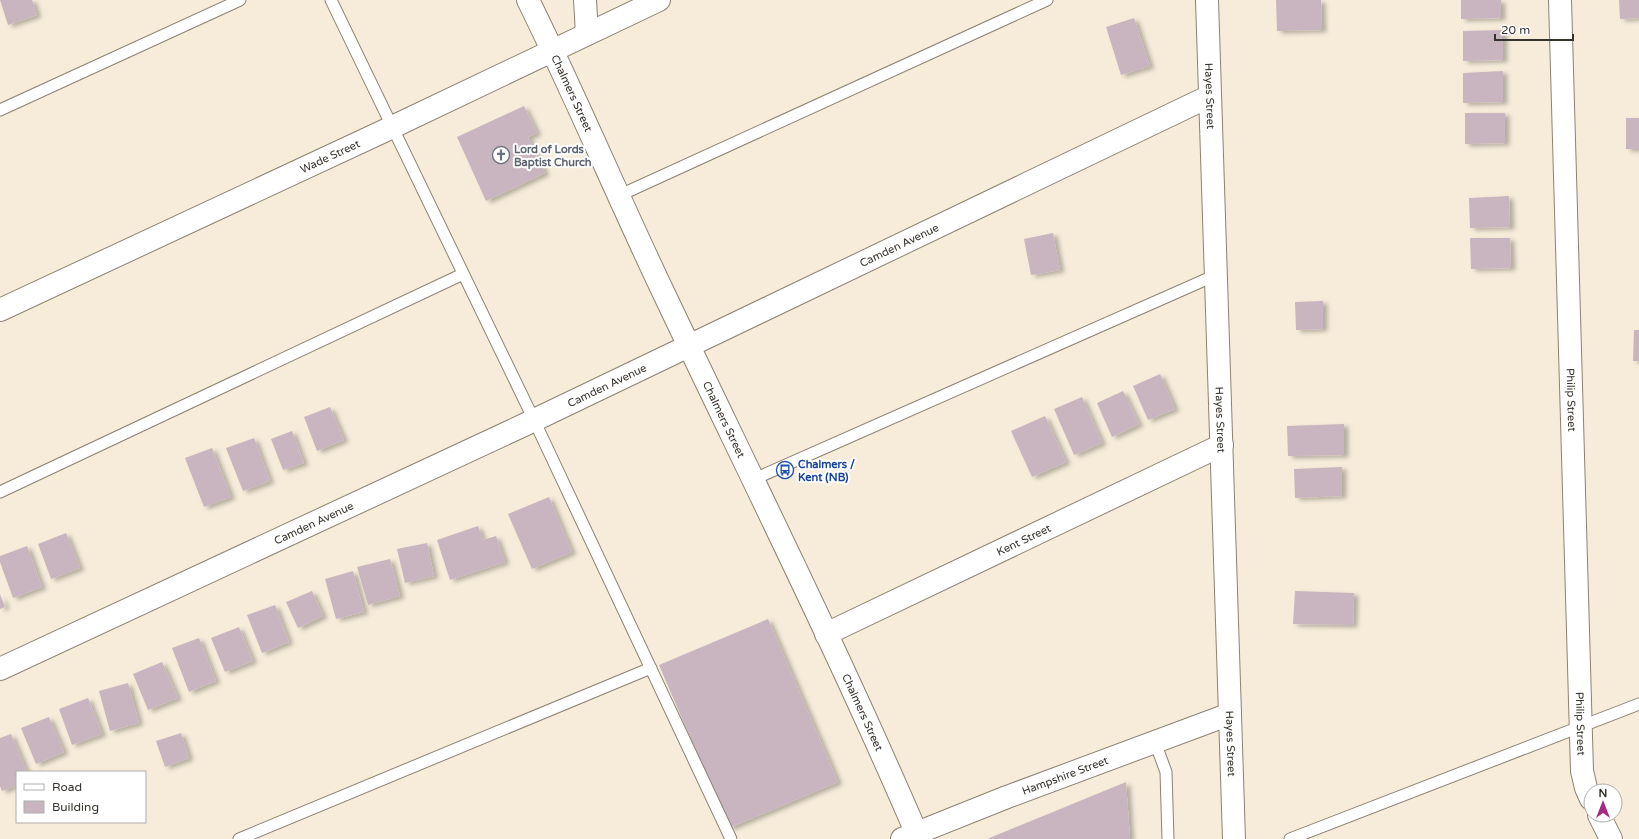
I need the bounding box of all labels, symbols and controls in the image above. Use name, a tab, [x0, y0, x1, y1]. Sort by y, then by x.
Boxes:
scale bar	[1495, 16, 1573, 42]
text: 20 m	[1501, 23, 1530, 37]
street label: Chalmers Street	[548, 53, 595, 134]
street label: Hayes Street	[1202, 63, 1217, 129]
street label: Wade Street	[298, 137, 362, 176]
place label: Lord of Lords Baptist Church	[514, 143, 592, 170]
church icon: Lord of Lords Baptist Church	[491, 145, 511, 165]
street label: Camden Avenue	[858, 221, 941, 270]
street label: Camden Avenue	[566, 361, 649, 410]
street label: Philip Street	[1564, 368, 1578, 432]
street label: Chalmers Street	[700, 379, 748, 460]
street label: Hayes Street	[1212, 387, 1228, 453]
place label: Chalmers / Kent (NB)	[798, 458, 855, 484]
bus stop icon: Chalmers / Kent (NB)	[775, 460, 795, 480]
street label: Camden Avenue	[272, 499, 356, 547]
street label: Kent Street	[995, 522, 1053, 559]
street label: Chalmers Street	[839, 672, 885, 753]
street label: Philip Street	[1573, 692, 1588, 756]
street label: Hayes Street	[1223, 710, 1238, 777]
street label: Hampshire Street	[1020, 754, 1110, 798]
legend	[16, 771, 146, 823]
text: Road	[52, 780, 82, 794]
north arrow	[1583, 783, 1623, 823]
text: N	[1599, 787, 1607, 800]
text: Building	[52, 800, 99, 814]

